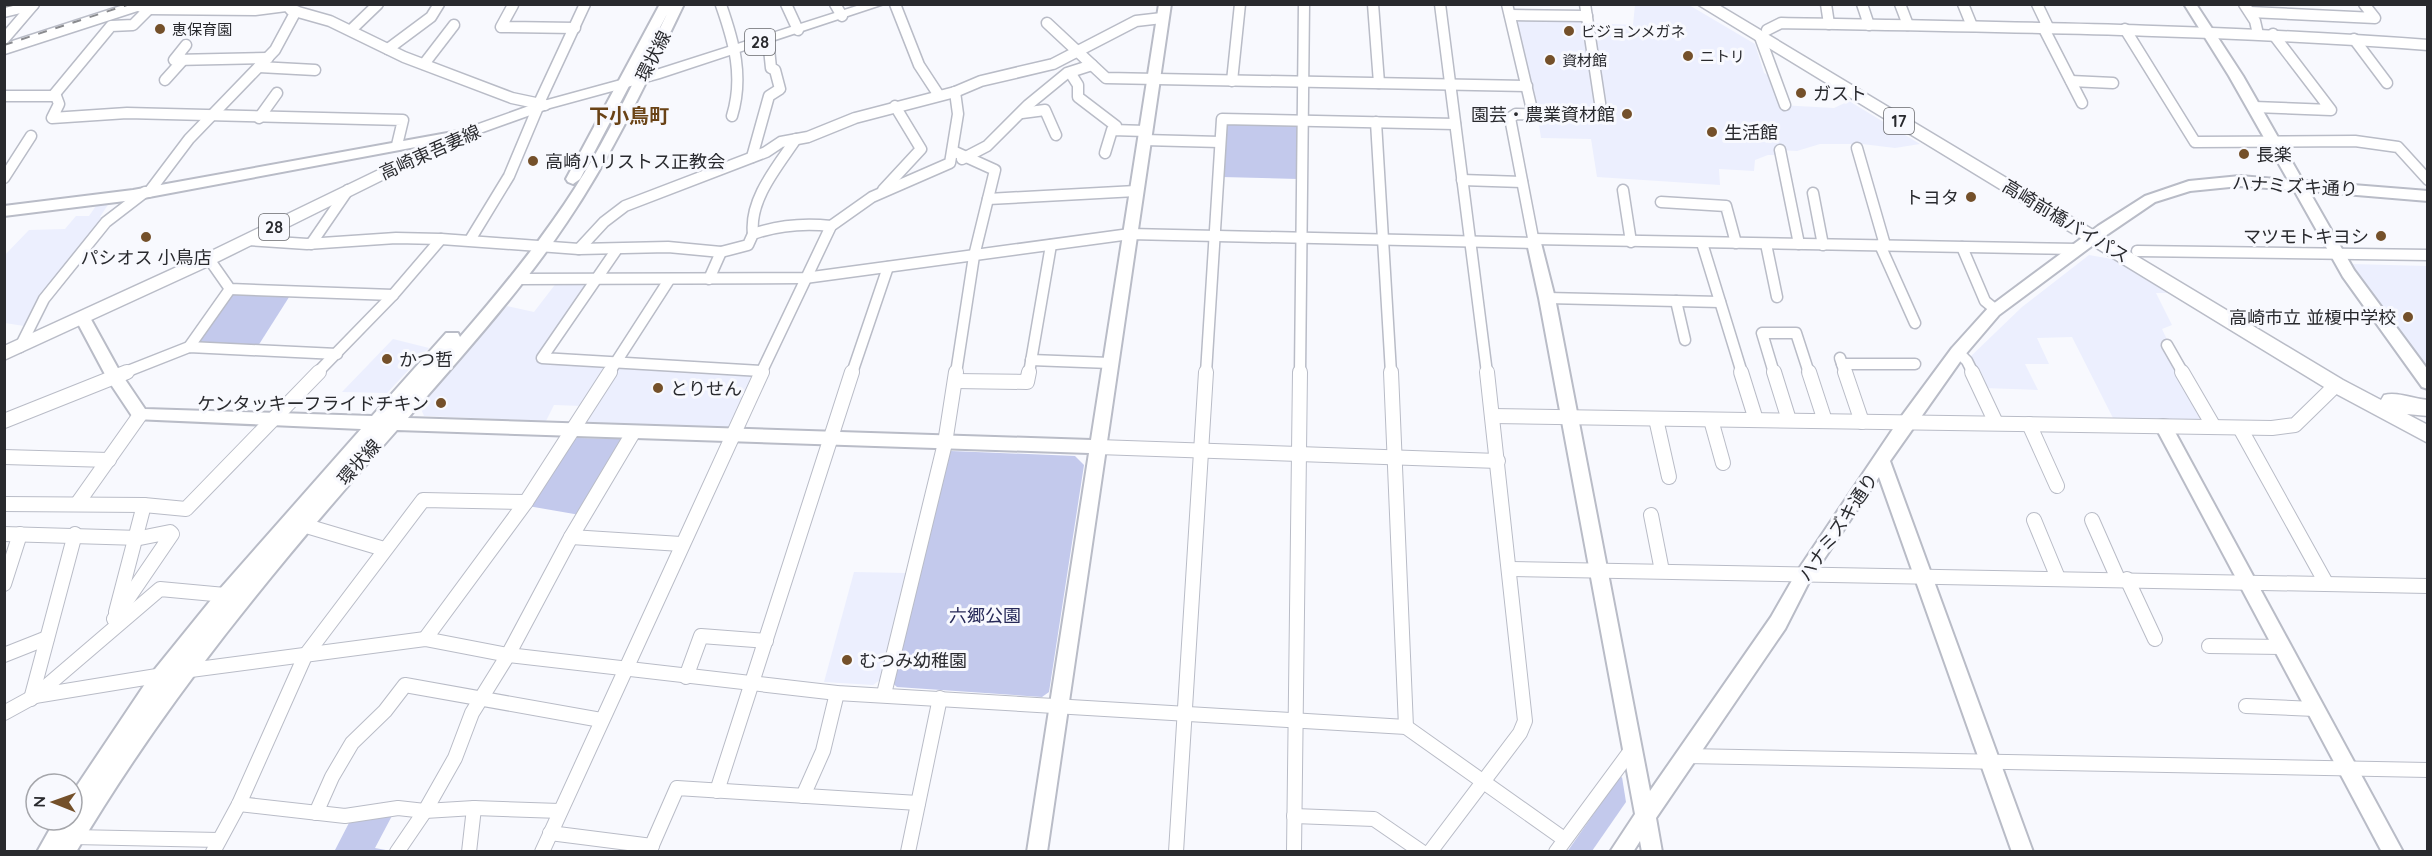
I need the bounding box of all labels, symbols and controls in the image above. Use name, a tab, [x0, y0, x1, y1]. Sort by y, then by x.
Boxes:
place label: 恵保育園	[172, 20, 232, 39]
marker: 恵保育園	[153, 22, 167, 36]
place label: ビジョンメガネ	[1581, 22, 1686, 41]
marker: ビジョンメガネ	[1562, 24, 1576, 38]
street label: 環状線	[630, 27, 676, 85]
road number: 28	[745, 29, 775, 55]
place label: ニトリ	[1700, 47, 1745, 66]
marker: ニトリ	[1681, 49, 1695, 63]
place label: 資材館	[1562, 51, 1607, 70]
marker: 資材館	[1543, 53, 1557, 67]
place label: ガスト	[1813, 82, 1867, 105]
marker: ガスト	[1794, 86, 1808, 100]
district label: 下小鳥町	[589, 103, 669, 128]
place label: 園芸・農業資材館	[1471, 103, 1615, 126]
marker: 園芸・農業資材館	[1620, 107, 1634, 121]
road number: 17	[1884, 108, 1914, 134]
street label: 高崎東吾妻線	[376, 120, 484, 184]
place label: 生活館	[1724, 121, 1778, 144]
marker: 生活館	[1705, 125, 1719, 139]
place label: 長楽	[2256, 143, 2292, 166]
marker: 長楽	[2237, 147, 2251, 161]
place label: 高崎ハリストス正教会	[545, 150, 725, 173]
marker: 高崎ハリストス正教会	[526, 154, 540, 168]
street label: ハナミズキ通り	[2231, 171, 2359, 201]
street label: 高崎前橋バイパス	[1999, 174, 2133, 268]
place label: トヨタ	[1905, 186, 1959, 209]
marker: トヨタ	[1964, 190, 1978, 204]
road number: 28	[259, 214, 289, 240]
place label: マツモトキヨシ	[2243, 225, 2369, 248]
marker: マツモトキヨシ	[2374, 229, 2388, 243]
marker: パシオス 小鳥店	[139, 230, 153, 244]
place label: パシオス 小鳥店	[81, 246, 211, 269]
place label: 高崎市立 並榎中学校	[2229, 306, 2396, 329]
marker: 高崎市立 並榎中学校	[2401, 310, 2415, 324]
place label: かつ哲	[399, 348, 453, 371]
marker: かつ哲	[380, 352, 394, 366]
place label: とりせん	[670, 377, 742, 400]
marker: とりせん	[651, 381, 665, 395]
place label: ケンタッキーフライドチキン	[197, 392, 429, 415]
marker: ケンタッキーフライドチキン	[434, 396, 448, 410]
street label: 環状線	[332, 434, 386, 490]
street label: ハナミズキ通り	[1793, 468, 1883, 586]
park label: 六郷公園	[949, 604, 1021, 627]
place label: むつみ幼稚園	[859, 649, 967, 672]
marker: むつみ幼稚園	[840, 653, 854, 667]
north arrow	[24, 772, 84, 832]
text: N	[29, 796, 49, 808]

